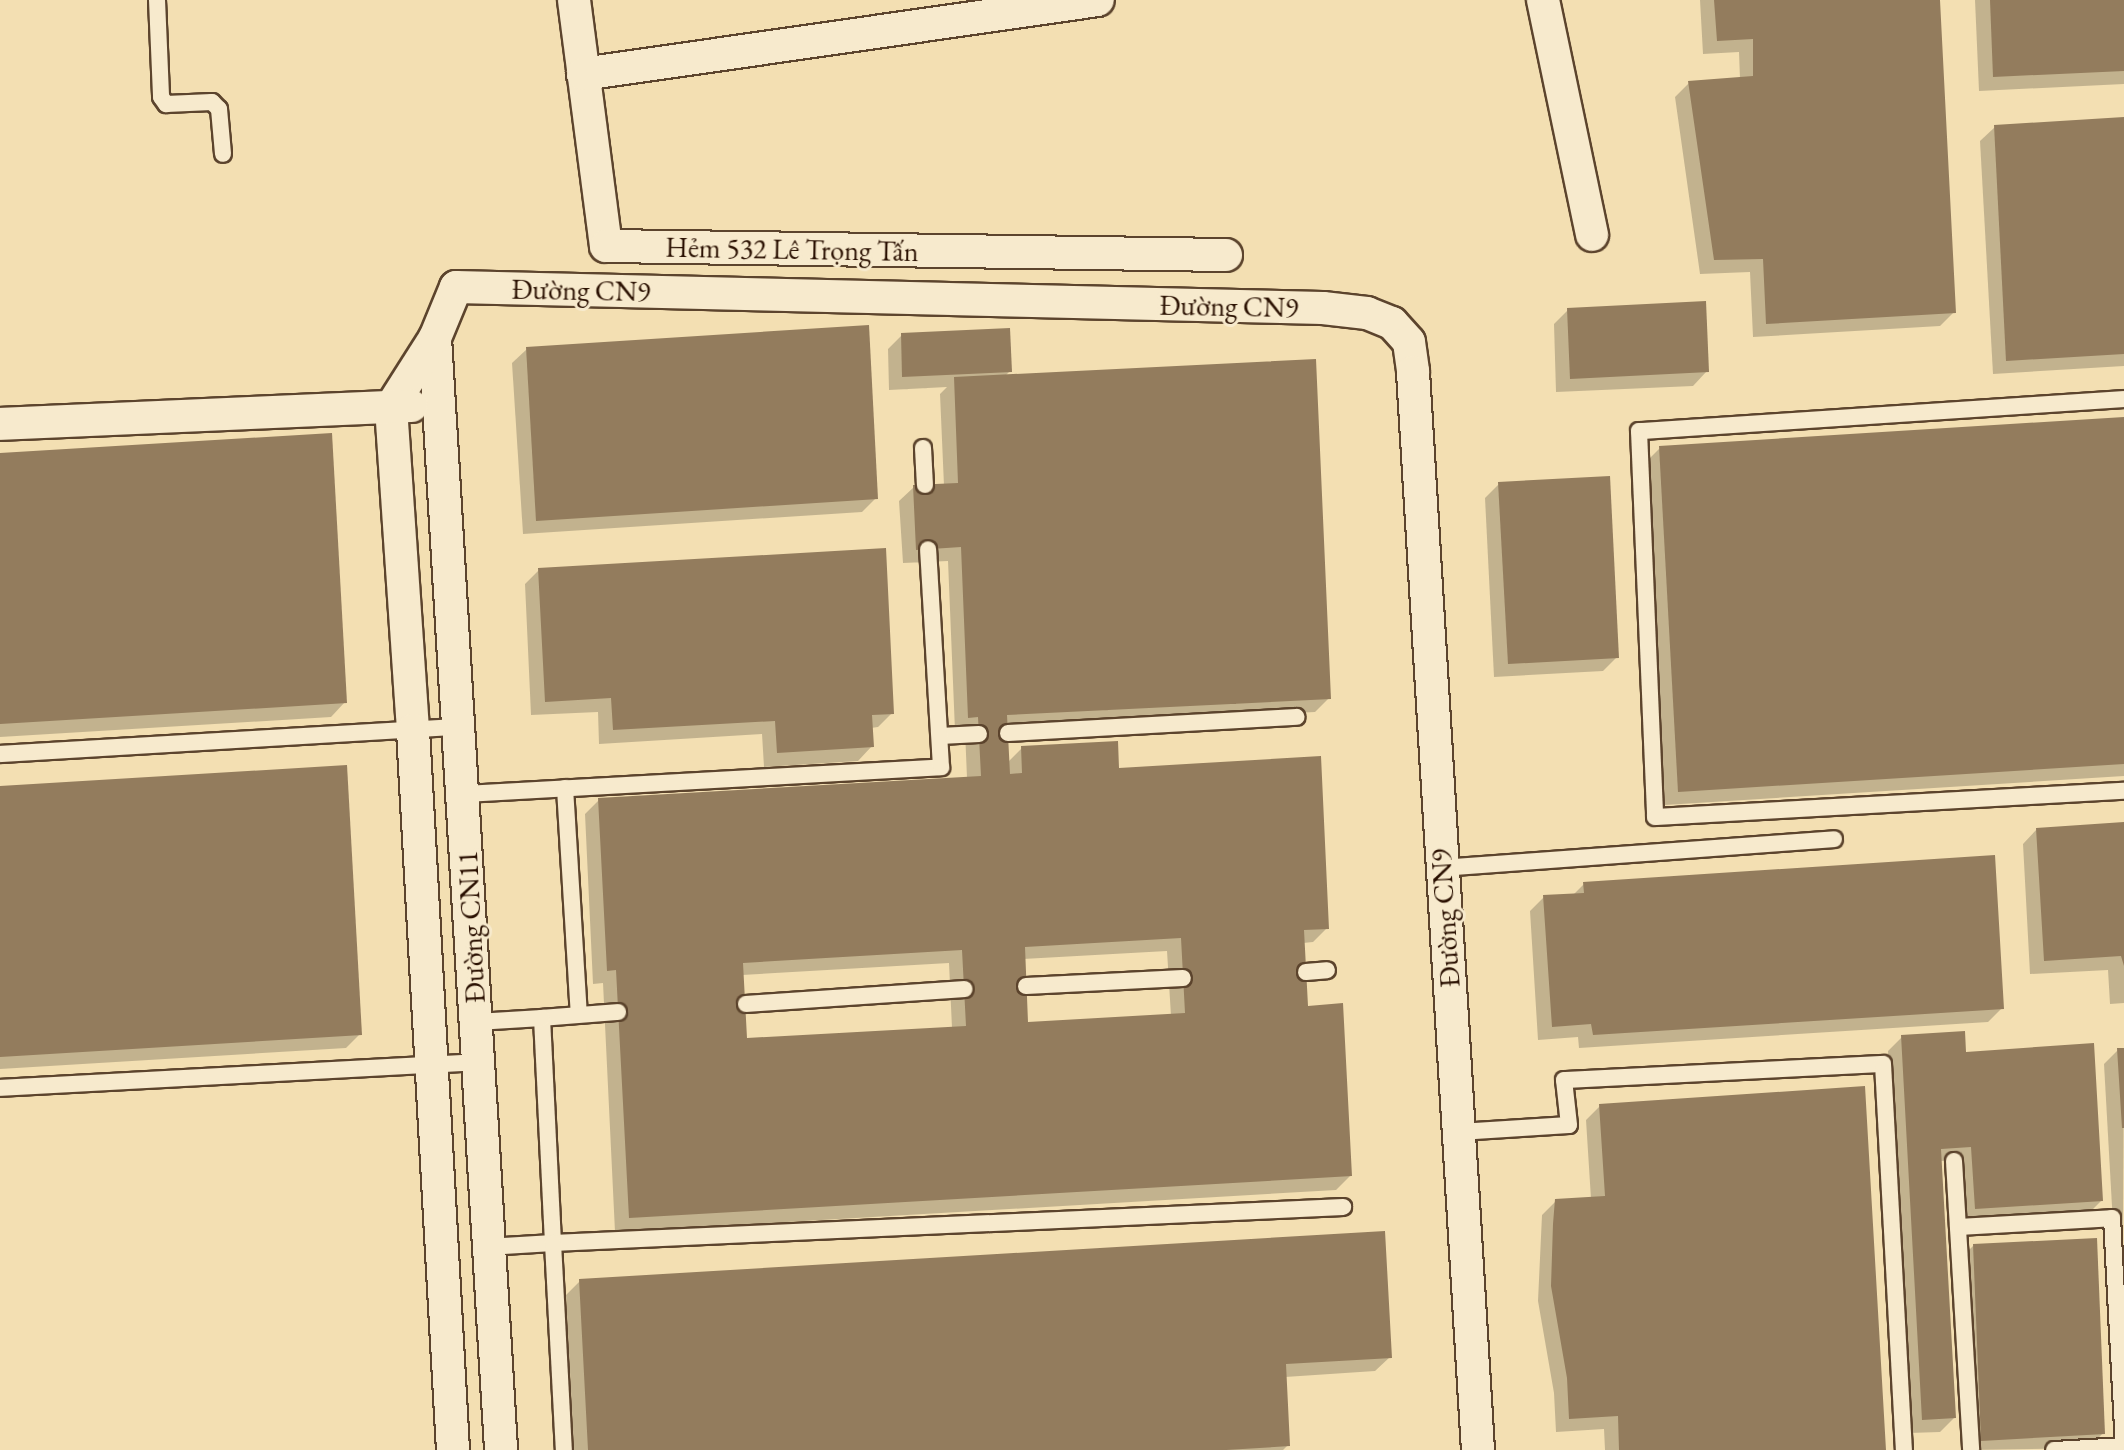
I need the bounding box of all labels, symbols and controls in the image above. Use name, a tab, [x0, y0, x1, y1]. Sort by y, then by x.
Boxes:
street label: Hẻm 532 Lê Trọng Tấn	[665, 230, 919, 268]
street label: Đường CN9	[511, 272, 651, 308]
street label: Đường CN9	[1159, 288, 1299, 324]
street label: Đường CN9	[1423, 847, 1467, 989]
street label: Đường CN11	[450, 850, 492, 1004]

